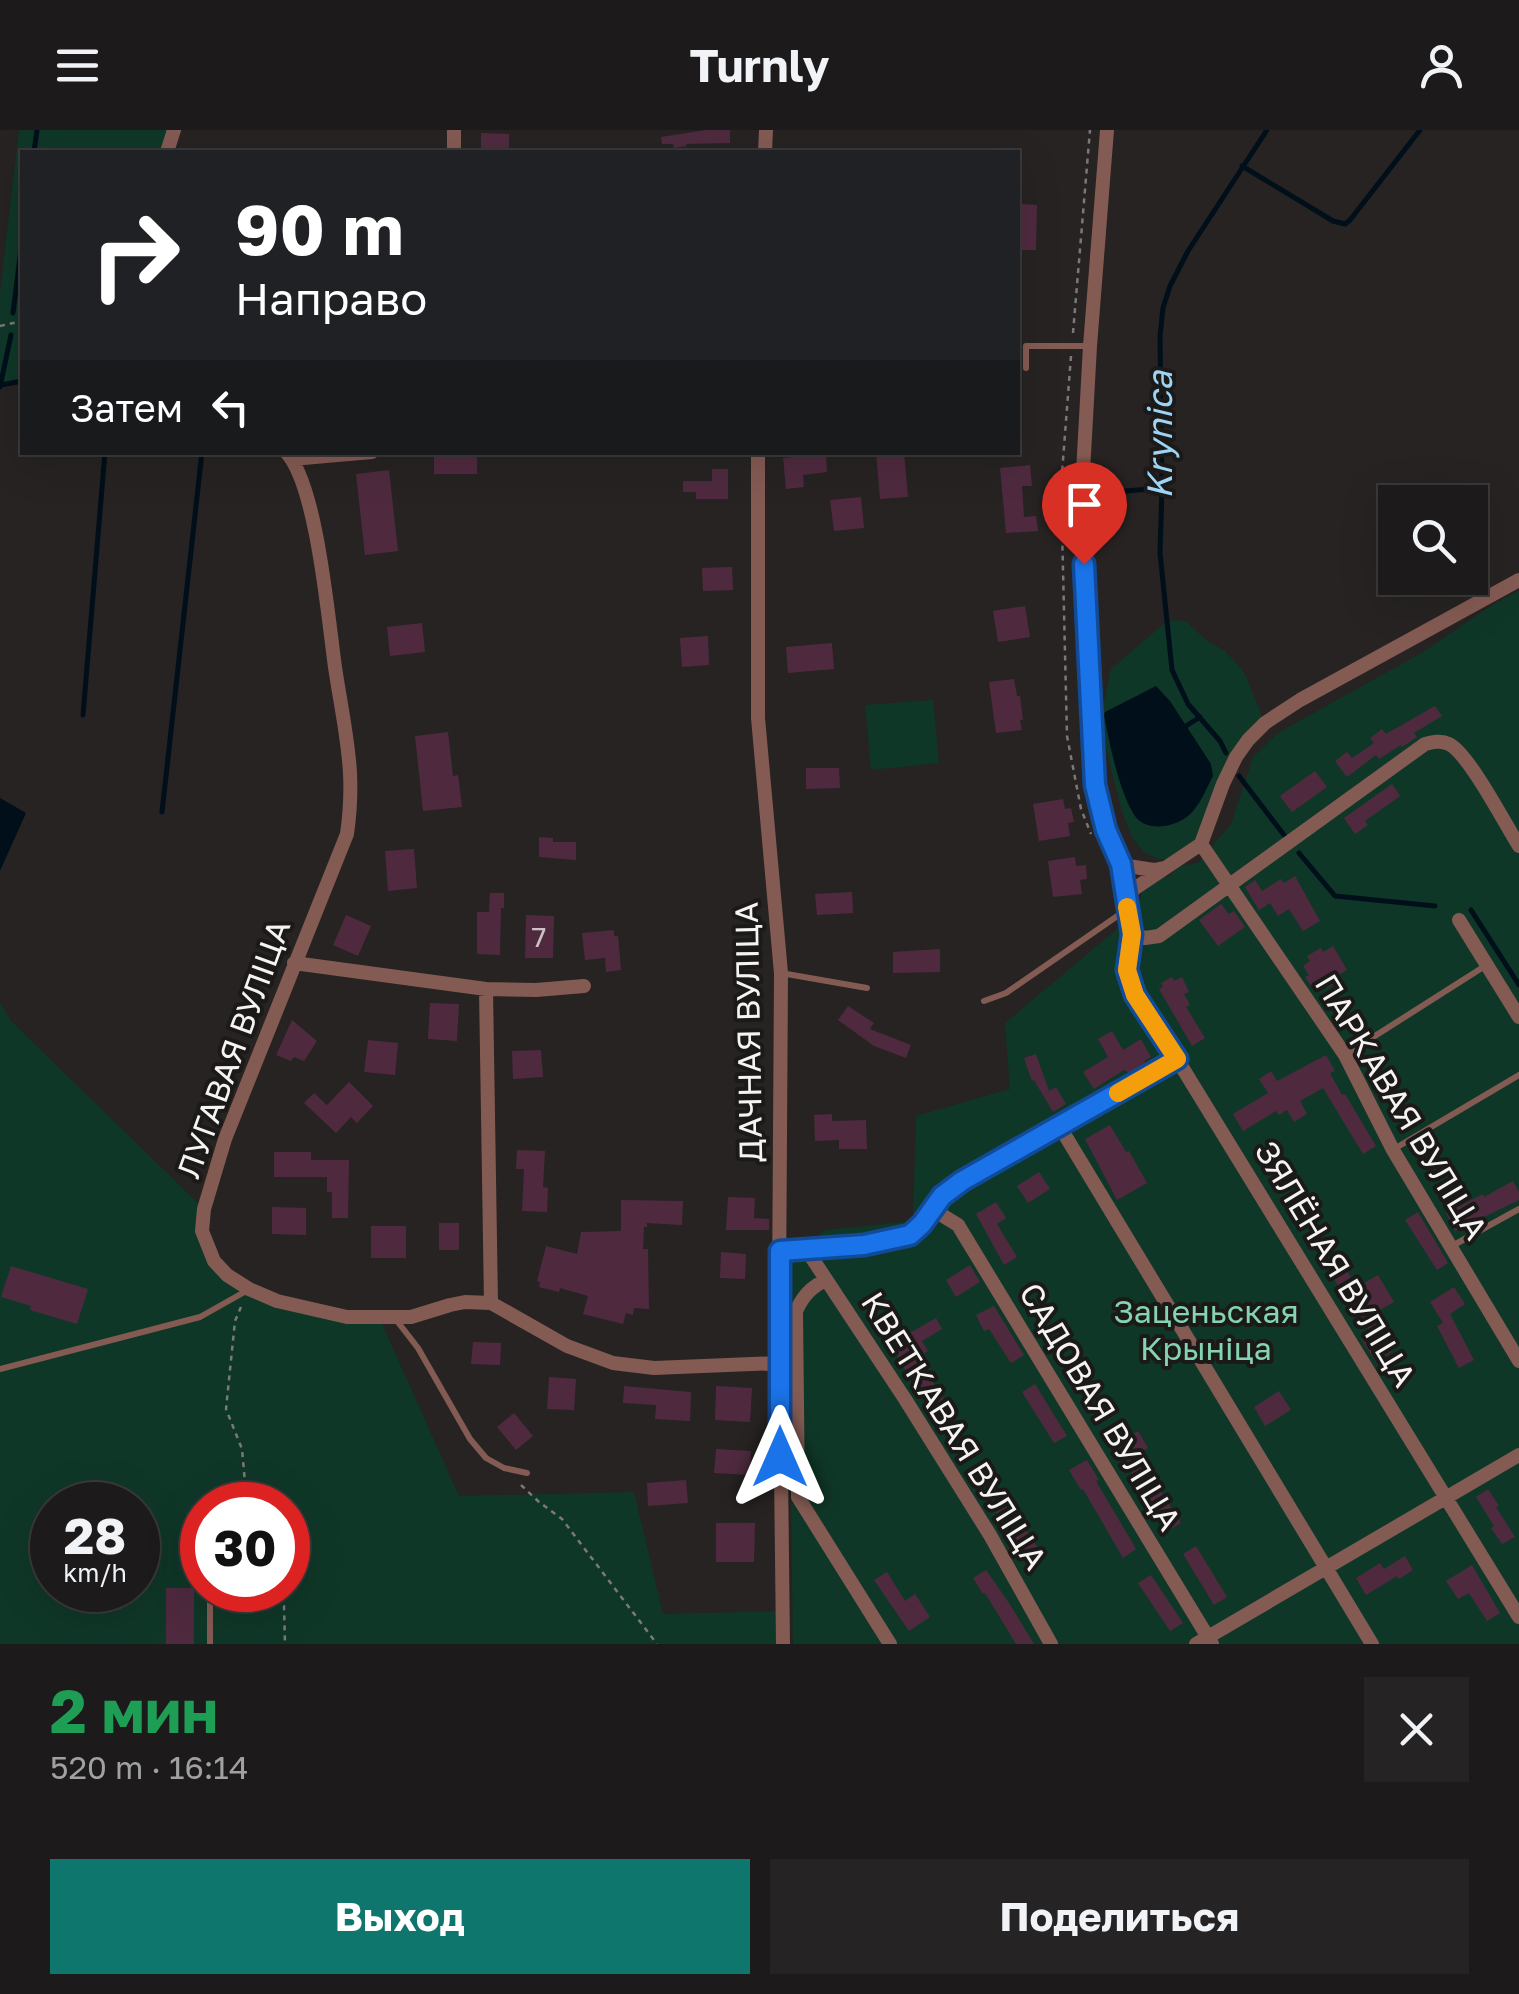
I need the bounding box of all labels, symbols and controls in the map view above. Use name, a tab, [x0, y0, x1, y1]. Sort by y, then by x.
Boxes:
icon: menu	[50, 38, 105, 93]
text: Turnly	[689, 38, 830, 92]
icon: person	[1414, 38, 1469, 93]
text: 90 m	[235, 186, 404, 270]
icon: right	[70, 190, 200, 320]
text: Направо	[235, 271, 427, 325]
water label: Krynica	[1138, 370, 1180, 499]
icon: left	[203, 380, 258, 435]
text: Затем	[70, 385, 183, 430]
pin	[1042, 462, 1127, 565]
icon: arrive	[1057, 477, 1112, 532]
map controls	[1378, 485, 1488, 595]
button: search	[1378, 485, 1488, 595]
street label: ДАЧНАЯ ВУЛІЦА	[727, 901, 769, 1163]
street label: ЛУГАВАЯ ВУЛІЦА	[169, 914, 297, 1183]
house number: 7	[532, 920, 546, 953]
street label: ПАРКАВАЯ ВУЛІЦА	[1308, 967, 1496, 1246]
street label: ЗЯЛЁНАЯ ВУЛІЦА	[1247, 1134, 1424, 1393]
street label: САДОВАЯ ВУЛІЦА	[1012, 1276, 1190, 1537]
street label: КВЕТКАВАЯ ВУЛІЦА	[854, 1285, 1056, 1576]
park label: Заценьская Крыніца	[1113, 1292, 1299, 1367]
position arrow	[728, 1405, 832, 1509]
speed limit sign: 30	[180, 1482, 310, 1612]
text: 28	[64, 1505, 126, 1565]
text: km/h	[63, 1557, 127, 1588]
text: 2 мин	[50, 1674, 218, 1746]
button: close	[1364, 1677, 1469, 1782]
text: 520 m · 16:14	[50, 1748, 248, 1786]
button: Выход	[50, 1859, 750, 1974]
button: Поделиться	[770, 1859, 1469, 1974]

